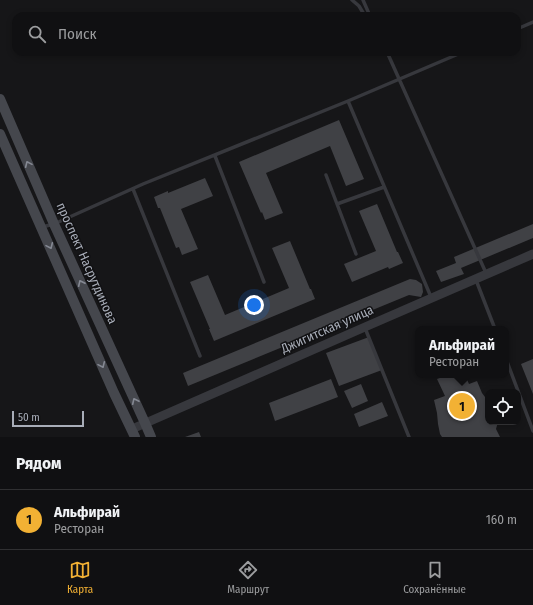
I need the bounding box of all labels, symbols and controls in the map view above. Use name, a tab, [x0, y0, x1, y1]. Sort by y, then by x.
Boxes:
search box	[12, 12, 521, 56]
icon: search	[26, 23, 48, 45]
text: Поиск	[58, 25, 96, 43]
one-way arrow	[25, 161, 33, 169]
street label: проспект Насрутдинова	[53, 200, 121, 326]
one-way arrow	[45, 243, 53, 250]
one-way arrow	[78, 280, 86, 287]
your location	[244, 295, 264, 315]
street label: Джигитская улица	[278, 302, 375, 356]
popup	[415, 326, 509, 378]
text: Альфирай	[429, 336, 495, 354]
text: Ресторан	[429, 354, 479, 369]
one-way arrow	[97, 361, 105, 369]
map controls	[485, 389, 521, 425]
button: locate	[485, 389, 521, 425]
pin: 1	[449, 391, 475, 421]
one-way arrow	[132, 398, 140, 406]
scale bar	[12, 409, 84, 428]
text: 50 m	[18, 411, 40, 424]
text: Рядом	[16, 453, 61, 474]
text: Альфирай	[54, 503, 120, 521]
text: 1	[26, 512, 32, 527]
text: 160 m	[486, 512, 517, 527]
text: Ресторан	[54, 521, 104, 536]
tab: Карта	[67, 559, 93, 596]
tab: Маршрут	[227, 559, 269, 596]
tab: Сохранённые	[403, 559, 466, 596]

